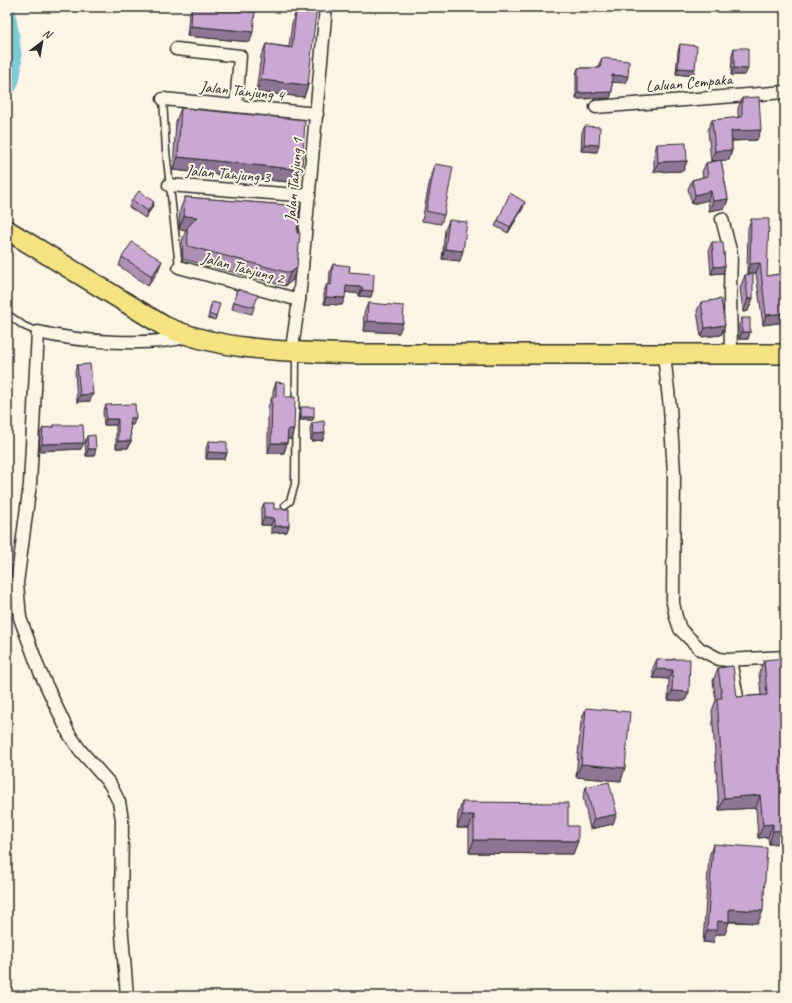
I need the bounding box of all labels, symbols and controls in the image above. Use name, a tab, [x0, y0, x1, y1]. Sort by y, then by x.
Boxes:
north arrow	[22, 22, 62, 62]
text: N	[41, 26, 56, 42]
street label: Laluan Cempaka	[645, 69, 734, 97]
street label: Jalan Tanjung 4	[198, 77, 287, 106]
street label: Jalan Tanjung 1	[280, 136, 308, 224]
street label: Jalan Tanjung 3	[184, 160, 273, 188]
street label: Jalan Tanjung 2	[199, 247, 288, 289]

